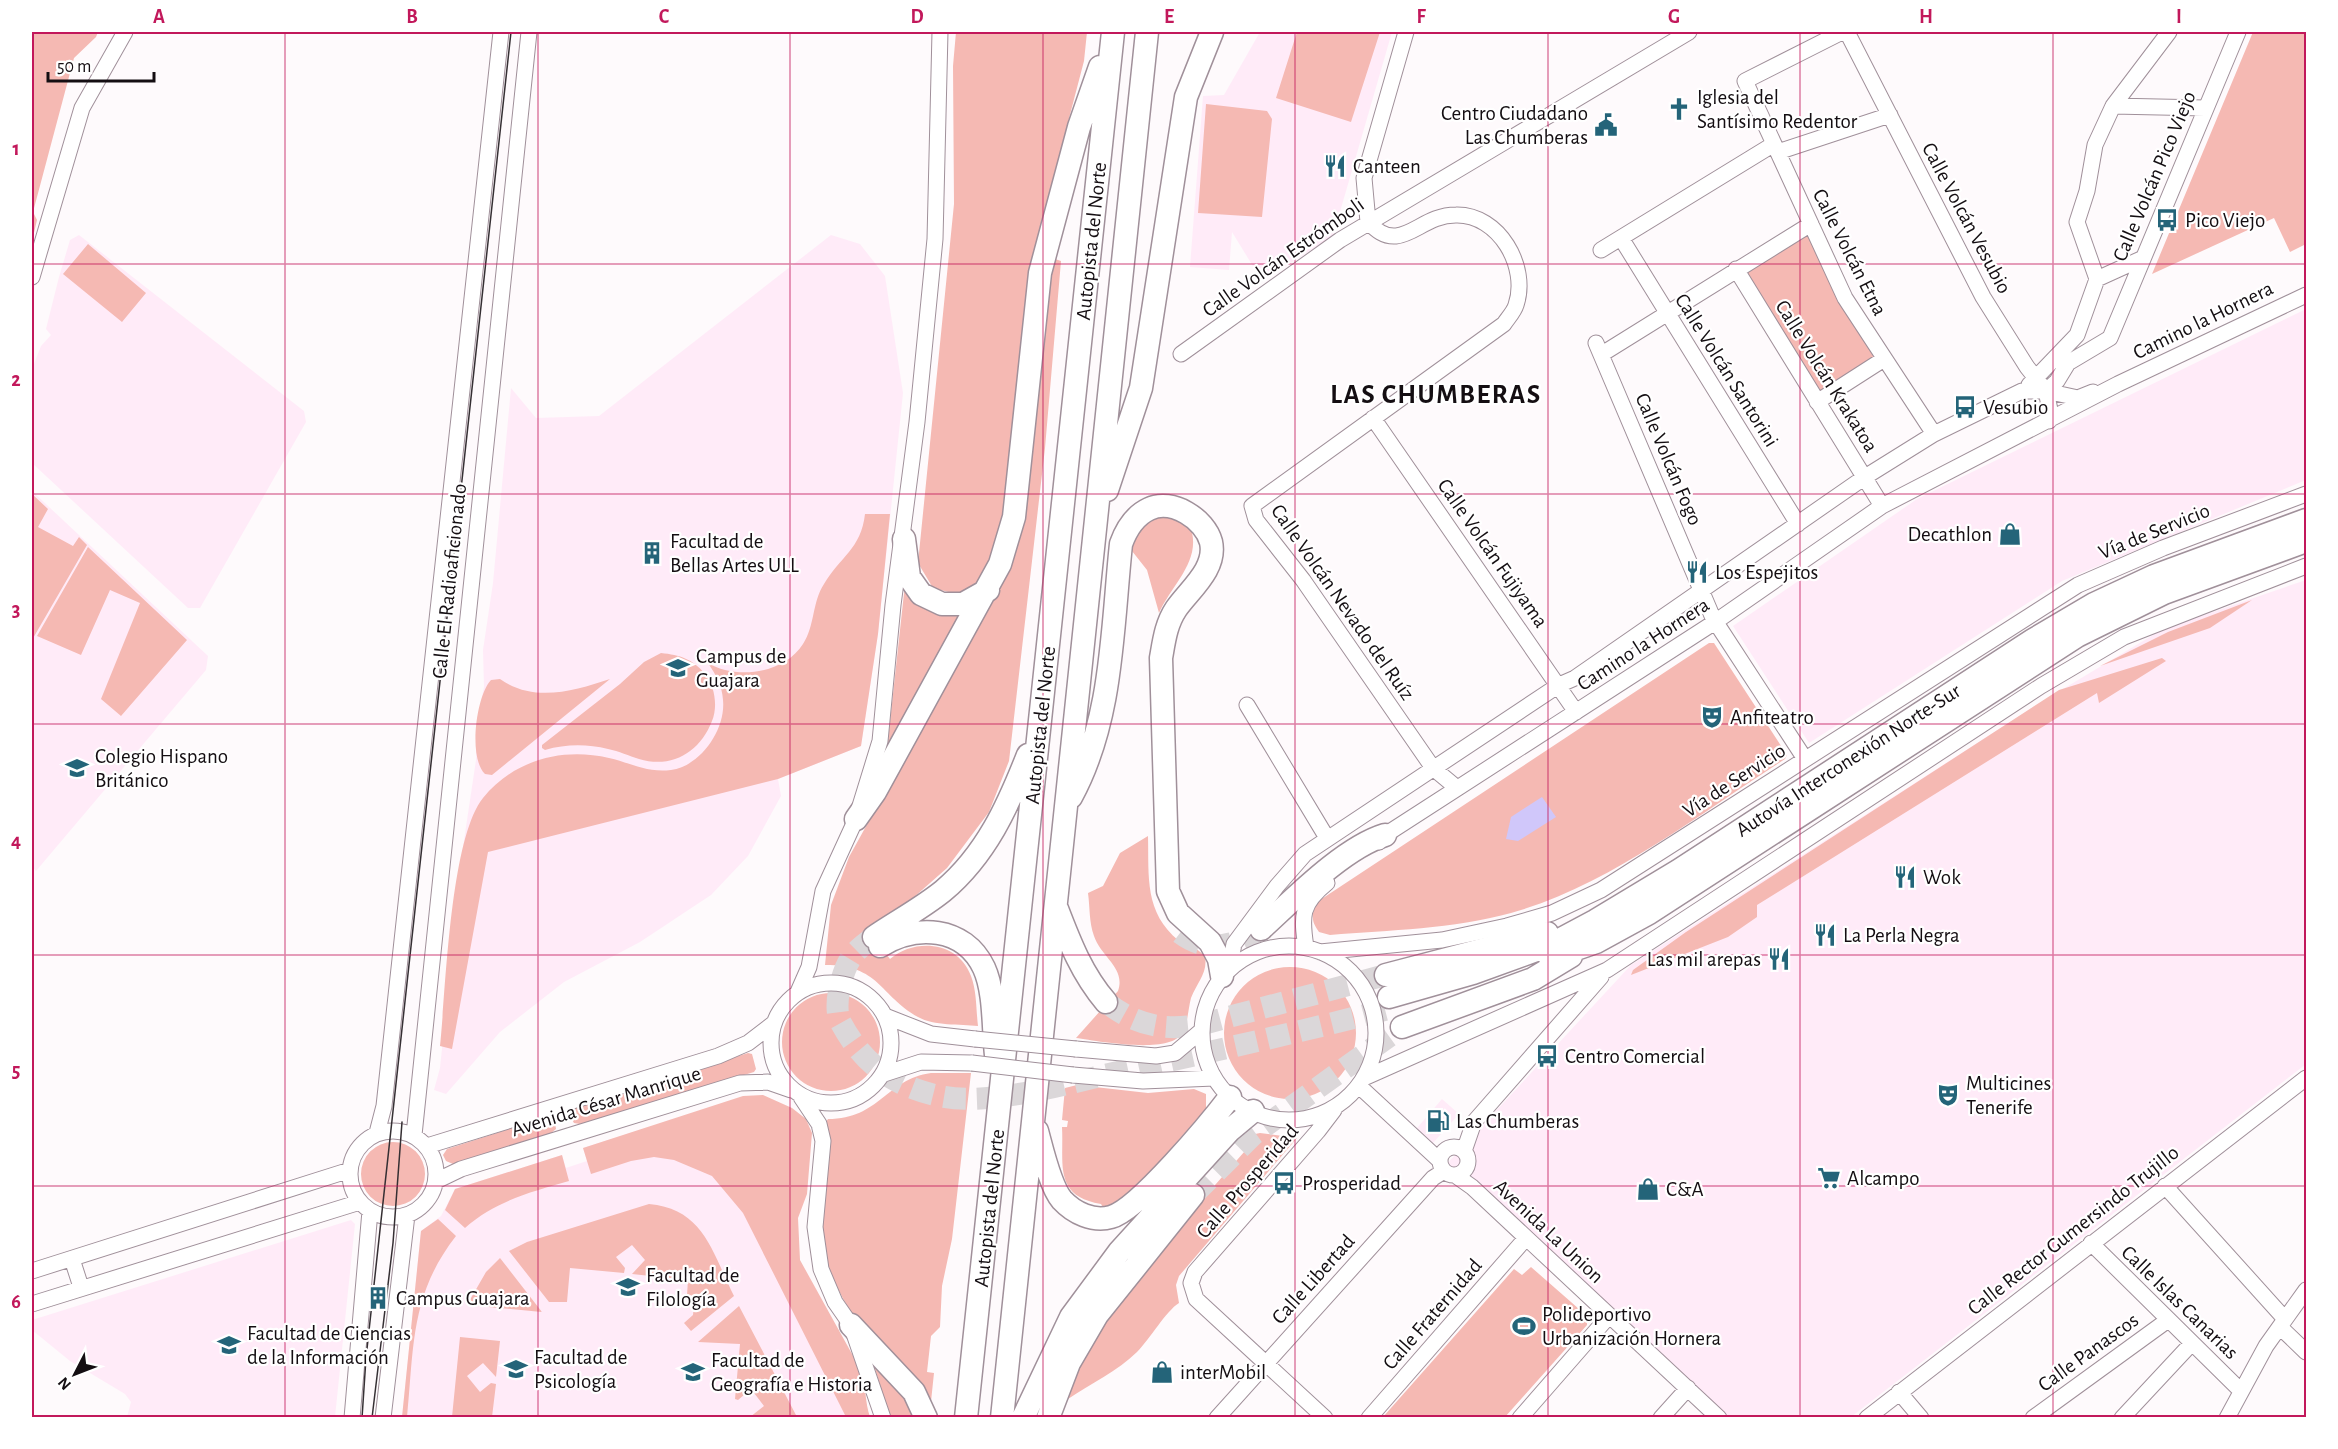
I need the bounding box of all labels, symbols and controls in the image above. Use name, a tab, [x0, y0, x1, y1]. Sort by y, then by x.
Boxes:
text: A	[153, 7, 165, 27]
text: B	[406, 7, 418, 27]
text: C	[659, 7, 670, 27]
text: D	[910, 7, 924, 27]
text: E	[1164, 7, 1174, 27]
text: F	[1416, 7, 1426, 27]
text: G	[1668, 7, 1680, 27]
text: H	[1919, 7, 1933, 27]
text: I	[2176, 7, 2182, 27]
scale bar	[48, 45, 154, 83]
text: 50 m	[57, 58, 91, 76]
place label: Iglesia del Santísimo Redentor	[1697, 87, 1858, 132]
street label: Calle Volcán Pico Viejo	[2109, 88, 2200, 264]
church icon: Iglesia del Santísimo Redentor	[1666, 96, 1692, 122]
place label: Centro Ciudadano Las Chumberas	[1441, 103, 1588, 148]
public building icon: Centro Ciudadano Las Chumberas	[1593, 112, 1619, 138]
text: 1	[12, 139, 20, 159]
street label: Calle Volcán Vesubio	[1918, 139, 2015, 297]
restaurant icon: Canteen	[1322, 153, 1348, 179]
place label: Canteen	[1353, 156, 1421, 177]
street label: Autopista del Norte	[1073, 161, 1110, 321]
street label: Calle Volcán Etna	[1809, 185, 1891, 319]
street label: Calle Volcán Estrómboli	[1199, 194, 1368, 321]
bus stop icon: Pico Viejo	[2154, 207, 2180, 233]
place label: Pico Viejo	[2185, 210, 2265, 231]
street label: Camino la Hornera	[2130, 277, 2277, 363]
street label: Calle Volcán Santorini	[1671, 290, 1782, 451]
street label: Calle Volcán Krakatoa	[1771, 296, 1882, 456]
text: 2	[11, 370, 21, 390]
district label: LAS CHUMBERAS	[1330, 381, 1542, 408]
street label: Calle Volcán Fogo	[1631, 390, 1706, 528]
bus stop icon: Vesubio	[1952, 394, 1978, 420]
place label: Vesubio	[1983, 397, 2048, 418]
street label: Calle Volcán Fujiyama	[1433, 475, 1552, 632]
street label: Calle El Radioaficionado	[429, 482, 470, 680]
street label: Vía de Servicio	[2096, 500, 2213, 563]
street label: Calle Volcán Nevado del Ruíz	[1267, 501, 1418, 704]
shop icon: Decathlon	[1997, 521, 2023, 547]
place label: Decathlon	[1907, 524, 1992, 545]
place label: Facultad de Bellas Artes ULL	[670, 531, 799, 576]
building icon: Facultad de Bellas Artes ULL	[639, 540, 665, 566]
restaurant icon: Los Espejitos	[1684, 559, 1710, 585]
place label: Los Espejitos	[1715, 562, 1818, 583]
street label: Camino la Hornera	[1573, 594, 1713, 695]
text: 3	[12, 600, 20, 620]
street label: Autopista del Norte	[1022, 645, 1059, 805]
place label: Campus de Guajara	[696, 646, 786, 691]
school or university icon: Campus de Guajara	[665, 655, 691, 681]
street label: Autovía Interconexión Norte-Sur	[1732, 680, 1964, 841]
theatre icon: Anfiteatro	[1699, 704, 1725, 730]
place label: Anfiteatro	[1730, 707, 1814, 728]
street label: Vía de Servicio	[1679, 740, 1789, 821]
place label: Colegio Hispano Británico	[95, 746, 228, 791]
school or university icon: Colegio Hispano Británico	[64, 755, 90, 781]
text: 4	[11, 831, 21, 851]
restaurant icon: Wok	[1892, 864, 1918, 890]
place label: Wok	[1923, 867, 1961, 888]
restaurant icon: La Perla Negra	[1812, 922, 1838, 948]
place label: La Perla Negra	[1843, 925, 1960, 946]
restaurant icon: Las mil arepas	[1766, 946, 1792, 972]
place label: Las mil arepas	[1647, 949, 1761, 970]
bus stop icon: Centro Comercial	[1534, 1043, 1560, 1069]
place label: Centro Comercial	[1565, 1046, 1705, 1067]
text: 5	[12, 1061, 20, 1081]
street label: Avenida César Manrique	[509, 1063, 703, 1140]
place label: Multicines Tenerife	[1966, 1073, 2051, 1118]
theatre icon: Multicines Tenerife	[1935, 1082, 1961, 1108]
fuel station icon: Las Chumberas	[1425, 1108, 1451, 1134]
place label: Las Chumberas	[1456, 1111, 1579, 1132]
street label: Calle Prosperidad	[1192, 1120, 1302, 1242]
street label: Autopista del Norte	[971, 1128, 1008, 1288]
street label: Calle Rector Gumersindo Trujillo	[1964, 1142, 2183, 1319]
supermarket icon: Alcampo	[1816, 1165, 1842, 1191]
place label: Alcampo	[1847, 1168, 1920, 1189]
bus stop icon: Prosperidad	[1271, 1170, 1297, 1196]
place label: Prosperidad	[1302, 1173, 1401, 1194]
street label: Avenida La Union	[1490, 1175, 1608, 1287]
shop icon: C&A	[1635, 1176, 1661, 1202]
place label: C&A	[1666, 1179, 1704, 1200]
street label: Calle Libertad	[1268, 1230, 1359, 1328]
street label: Calle Islas Canarias	[2117, 1242, 2242, 1363]
street label: Calle Fraternidad	[1379, 1255, 1486, 1374]
place label: Facultad de Filología	[646, 1265, 739, 1310]
school or university icon: Facultad de Filología	[615, 1274, 641, 1300]
building icon: Campus Guajara	[365, 1285, 391, 1311]
place label: Campus Guajara	[396, 1288, 530, 1309]
text: 6	[11, 1292, 21, 1312]
place label: Polideportivo Urbanización Hornera	[1542, 1304, 1722, 1349]
street label: Calle Panascos	[2034, 1309, 2142, 1396]
sports icon: Polideportivo Urbanización Hornera	[1511, 1313, 1537, 1339]
place label: Facultad de Ciencias de la Información	[247, 1323, 411, 1368]
school or university icon: Facultad de Ciencias de la Información	[216, 1332, 242, 1358]
north arrow	[45, 1344, 105, 1404]
place label: Facultad de Psicología	[534, 1347, 627, 1392]
place label: Facultad de Geografía e Historia	[711, 1350, 873, 1395]
school or university icon: Facultad de Psicología	[503, 1356, 529, 1382]
school or university icon: Facultad de Geografía e Historia	[680, 1359, 706, 1385]
shop icon: interMobil	[1149, 1359, 1175, 1385]
place label: interMobil	[1180, 1362, 1266, 1383]
text: N	[55, 1374, 74, 1393]

